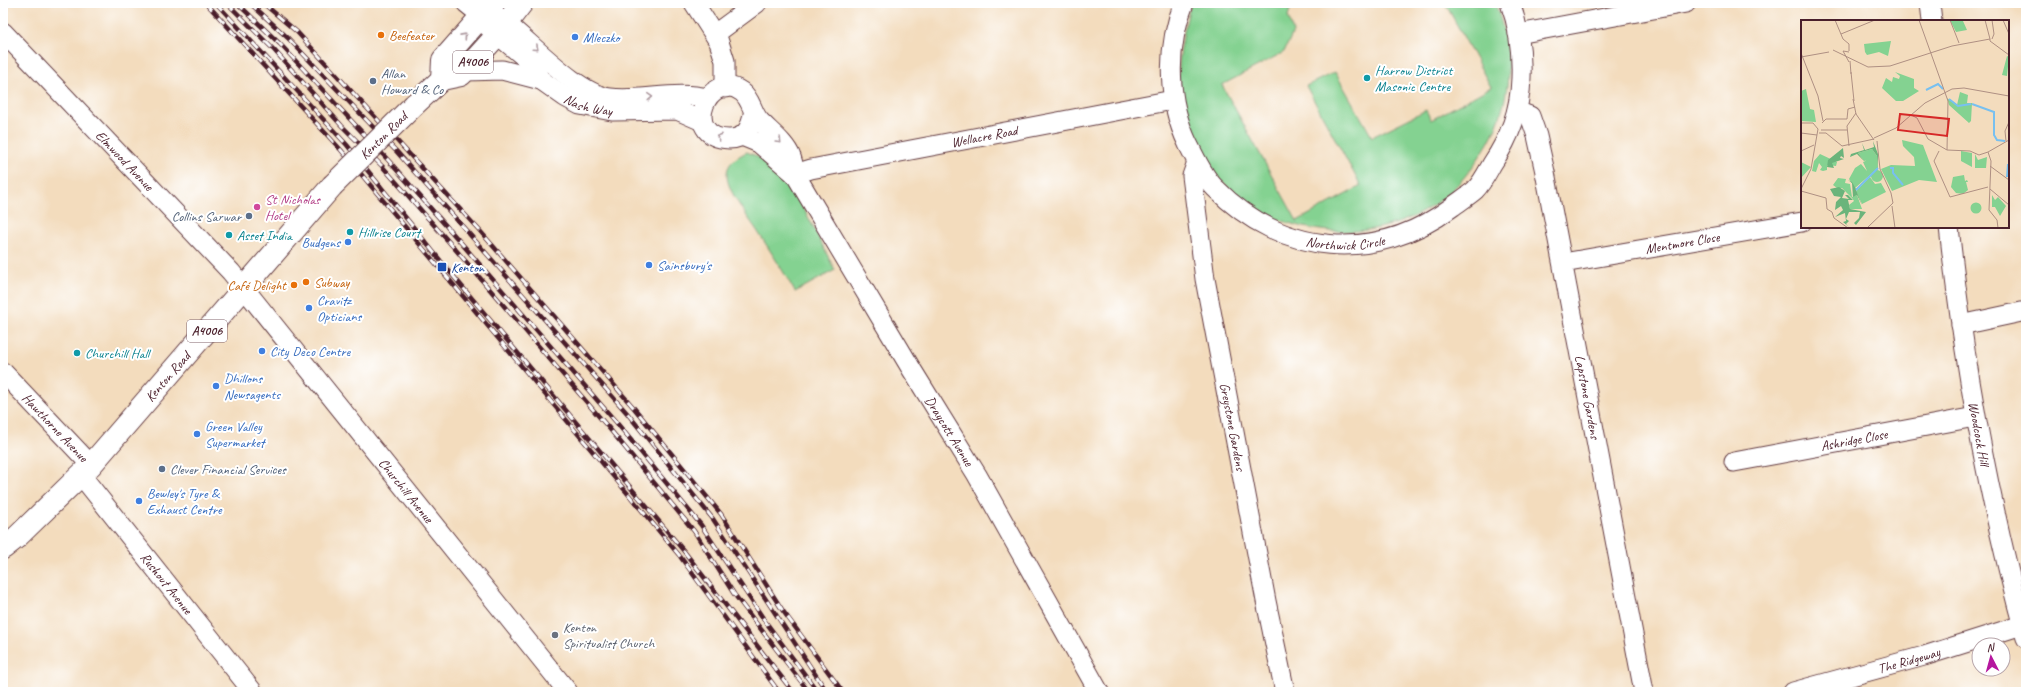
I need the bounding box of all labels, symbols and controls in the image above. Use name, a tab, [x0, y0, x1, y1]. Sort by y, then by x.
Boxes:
inset map	[1801, 20, 2009, 228]
place label: Beefeater	[389, 27, 435, 44]
place label: Mleczko	[583, 29, 622, 46]
marker: Beefeater	[376, 30, 386, 40]
marker: Mleczko	[570, 32, 580, 42]
one-way arrow	[460, 33, 467, 41]
one-way arrow	[532, 43, 539, 50]
road number: A4006	[453, 51, 493, 73]
place label: Harrow District Masonic Centre	[1375, 62, 1453, 95]
place label: Allan Howard & Co	[381, 65, 444, 98]
marker: Harrow District Masonic Centre	[1362, 73, 1372, 83]
marker: Allan Howard & Co	[368, 76, 378, 86]
street label: Nash Way	[561, 90, 615, 120]
one-way arrow	[647, 93, 653, 102]
street label: Kenton Road	[356, 106, 413, 163]
street label: Wellacre Road	[950, 121, 1021, 151]
street label: Elmwood Avenue	[92, 127, 158, 195]
one-way arrow	[715, 133, 722, 141]
one-way arrow	[774, 136, 782, 144]
place label: St Nicholas Hotel	[265, 191, 321, 224]
marker: St Nicholas Hotel	[252, 202, 262, 212]
place label: Collins Sarwar	[172, 208, 243, 225]
marker: Collins Sarwar	[244, 211, 254, 221]
place label: Hillrise Court	[358, 224, 423, 241]
place label: Asset India	[237, 227, 293, 244]
marker: Hillrise Court	[345, 227, 355, 237]
street label: Mentmore Close	[1644, 228, 1722, 257]
marker: Asset India	[224, 230, 234, 240]
street label: Northwick Circle	[1305, 231, 1388, 254]
place label: Budgens	[301, 234, 341, 251]
marker: Budgens	[343, 237, 353, 247]
place label: Sainsbury's	[657, 257, 712, 274]
place label: Kenton	[451, 259, 485, 276]
marker: Sainsbury's	[644, 260, 654, 270]
marker: Kenton	[436, 261, 448, 273]
place label: Subway	[314, 274, 351, 291]
place label: Café Delight	[227, 277, 287, 294]
marker: Subway	[301, 277, 311, 287]
marker: Café Delight	[289, 280, 299, 290]
place label: Cravitz Opticians	[317, 292, 363, 325]
marker: Cravitz Opticians	[304, 303, 314, 313]
road number: A4006	[187, 320, 227, 342]
place label: City Deco Centre	[270, 343, 351, 360]
place label: Churchill Hall	[85, 345, 152, 362]
street label: Kenton Road	[141, 346, 195, 405]
marker: City Deco Centre	[257, 346, 267, 356]
marker: Churchill Hall	[72, 348, 82, 358]
street label: Lapstone Gardens	[1572, 354, 1604, 442]
place label: Dhillons Newsagents	[224, 370, 281, 403]
marker: Dhillons Newsagents	[211, 381, 221, 391]
street label: Greystone Gardens	[1216, 381, 1250, 473]
street label: Hawthorne Avenue	[19, 389, 93, 466]
street label: Draycott Avenue	[922, 393, 978, 470]
street label: Woodcock Hill	[1965, 401, 1994, 470]
place label: Green Valley Supermarket	[205, 418, 267, 451]
street label: Ashridge Close	[1819, 425, 1890, 454]
marker: Green Valley Supermarket	[192, 429, 202, 439]
street label: Churchill Avenue	[375, 455, 438, 527]
place label: Clever Financial Services	[170, 461, 287, 478]
marker: Clever Financial Services	[157, 464, 167, 474]
place label: Bewley's Tyre & Exhaust Centre	[147, 485, 223, 518]
marker: Bewley's Tyre & Exhaust Centre	[134, 496, 144, 506]
street label: Rushout Avenue	[137, 549, 197, 618]
place label: Kenton Spiritualist Church	[563, 619, 656, 652]
marker: Kenton Spiritualist Church	[550, 630, 560, 640]
north arrow	[1971, 637, 2011, 677]
text: N	[1986, 640, 1996, 654]
street label: The Ridgeway	[1876, 643, 1943, 677]

